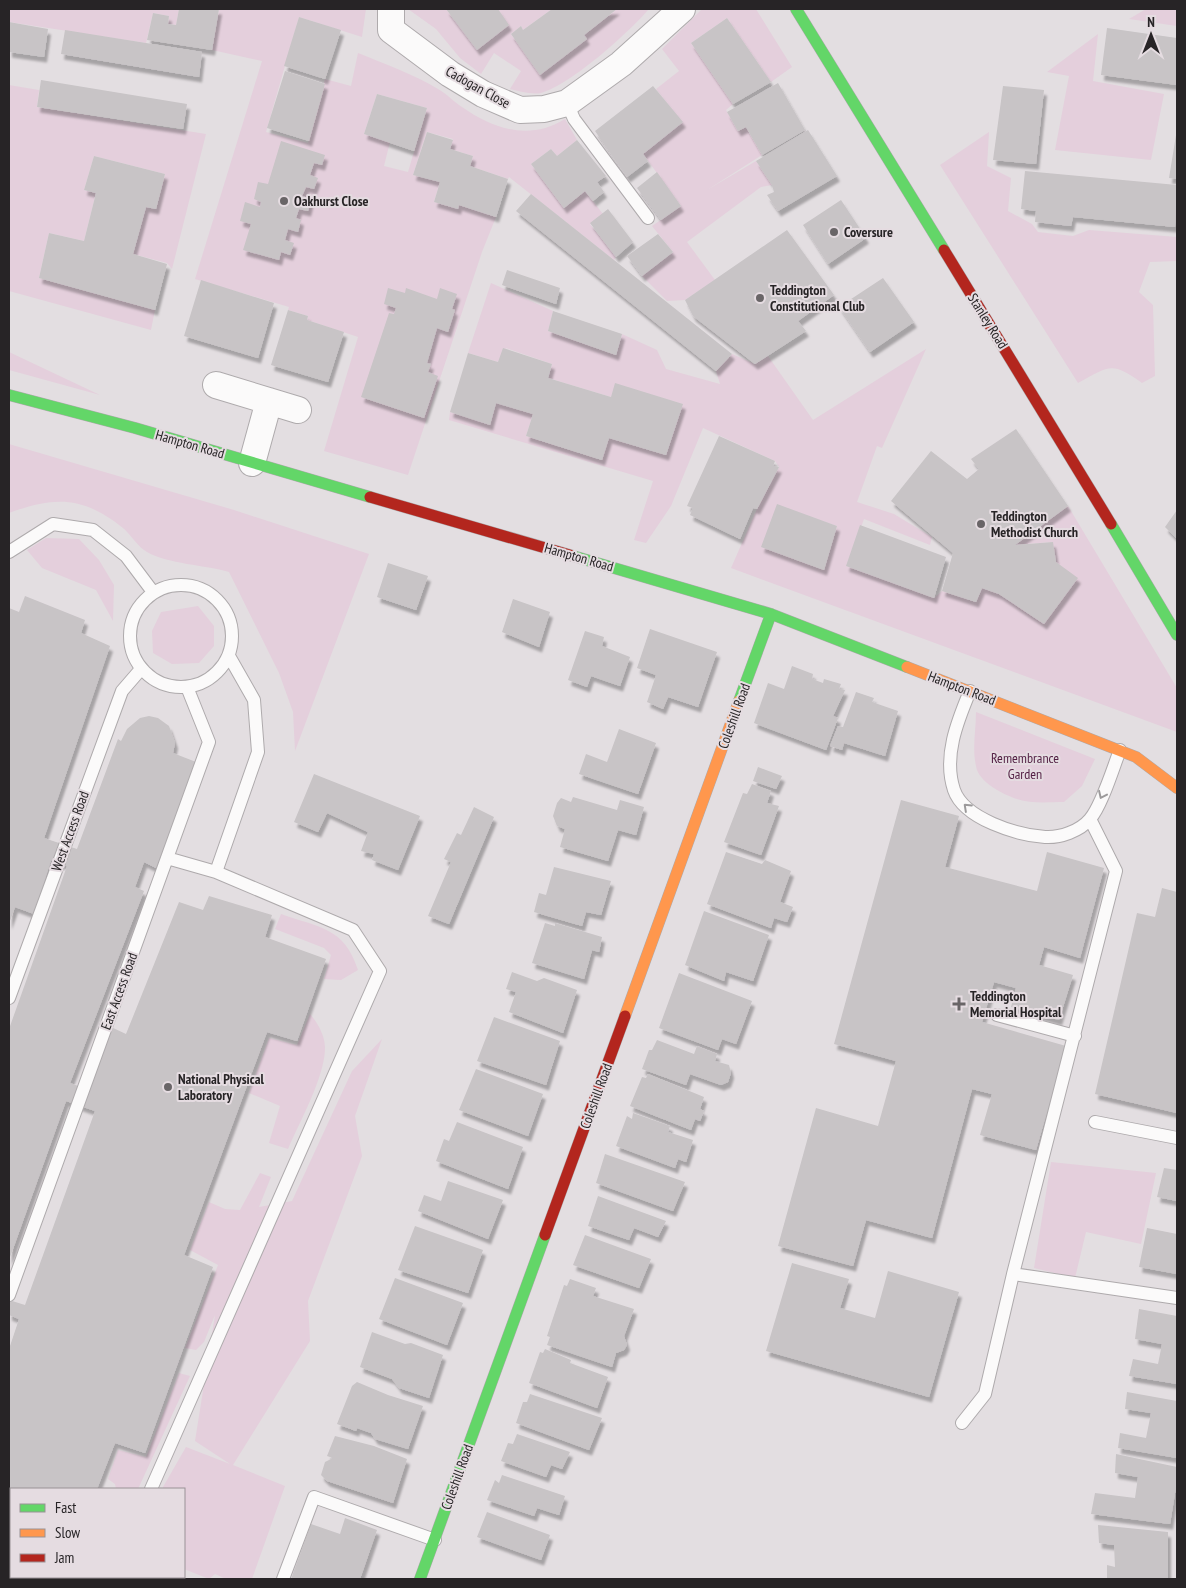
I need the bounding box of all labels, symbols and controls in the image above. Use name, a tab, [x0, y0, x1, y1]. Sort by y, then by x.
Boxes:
north arrow	[1126, 10, 1176, 60]
text: N	[1147, 13, 1155, 31]
street label: Cadogan Close	[443, 62, 514, 112]
place label: Oakhurst Close	[294, 192, 369, 210]
marker: Oakhurst Close	[278, 195, 290, 207]
place label: Coversure	[844, 223, 893, 241]
marker: Coversure	[828, 226, 840, 238]
place label: Teddington Constitutional Club	[770, 281, 865, 315]
street label: Stanley Road	[964, 290, 1012, 352]
marker: Teddington Constitutional Club	[754, 292, 766, 304]
street label: Hampton Road	[153, 426, 227, 462]
place label: Teddington Methodist Church	[991, 507, 1078, 541]
marker: Teddington Methodist Church	[975, 518, 987, 530]
street label: Hampton Road	[542, 539, 616, 575]
street label: Hampton Road	[926, 667, 998, 709]
street label: Coleshill Road	[714, 681, 754, 751]
park label: Remembrance Garden	[991, 749, 1059, 783]
street label: West Access Road	[47, 788, 93, 874]
one-way arrow	[1097, 790, 1108, 799]
one-way arrow	[963, 804, 972, 813]
street label: East Access Road	[97, 950, 141, 1032]
place label: Teddington Memorial Hospital	[970, 987, 1062, 1021]
marker: Teddington Memorial Hospital	[952, 997, 966, 1011]
street label: Coleshill Road	[576, 1061, 616, 1131]
place label: National Physical Laboratory	[178, 1070, 264, 1104]
marker: National Physical Laboratory	[162, 1081, 174, 1093]
street label: Coleshill Road	[437, 1442, 477, 1512]
legend	[10, 1488, 185, 1578]
text: Fast	[55, 1498, 76, 1517]
text: Slow	[55, 1523, 80, 1542]
text: Jam	[54, 1548, 74, 1567]

